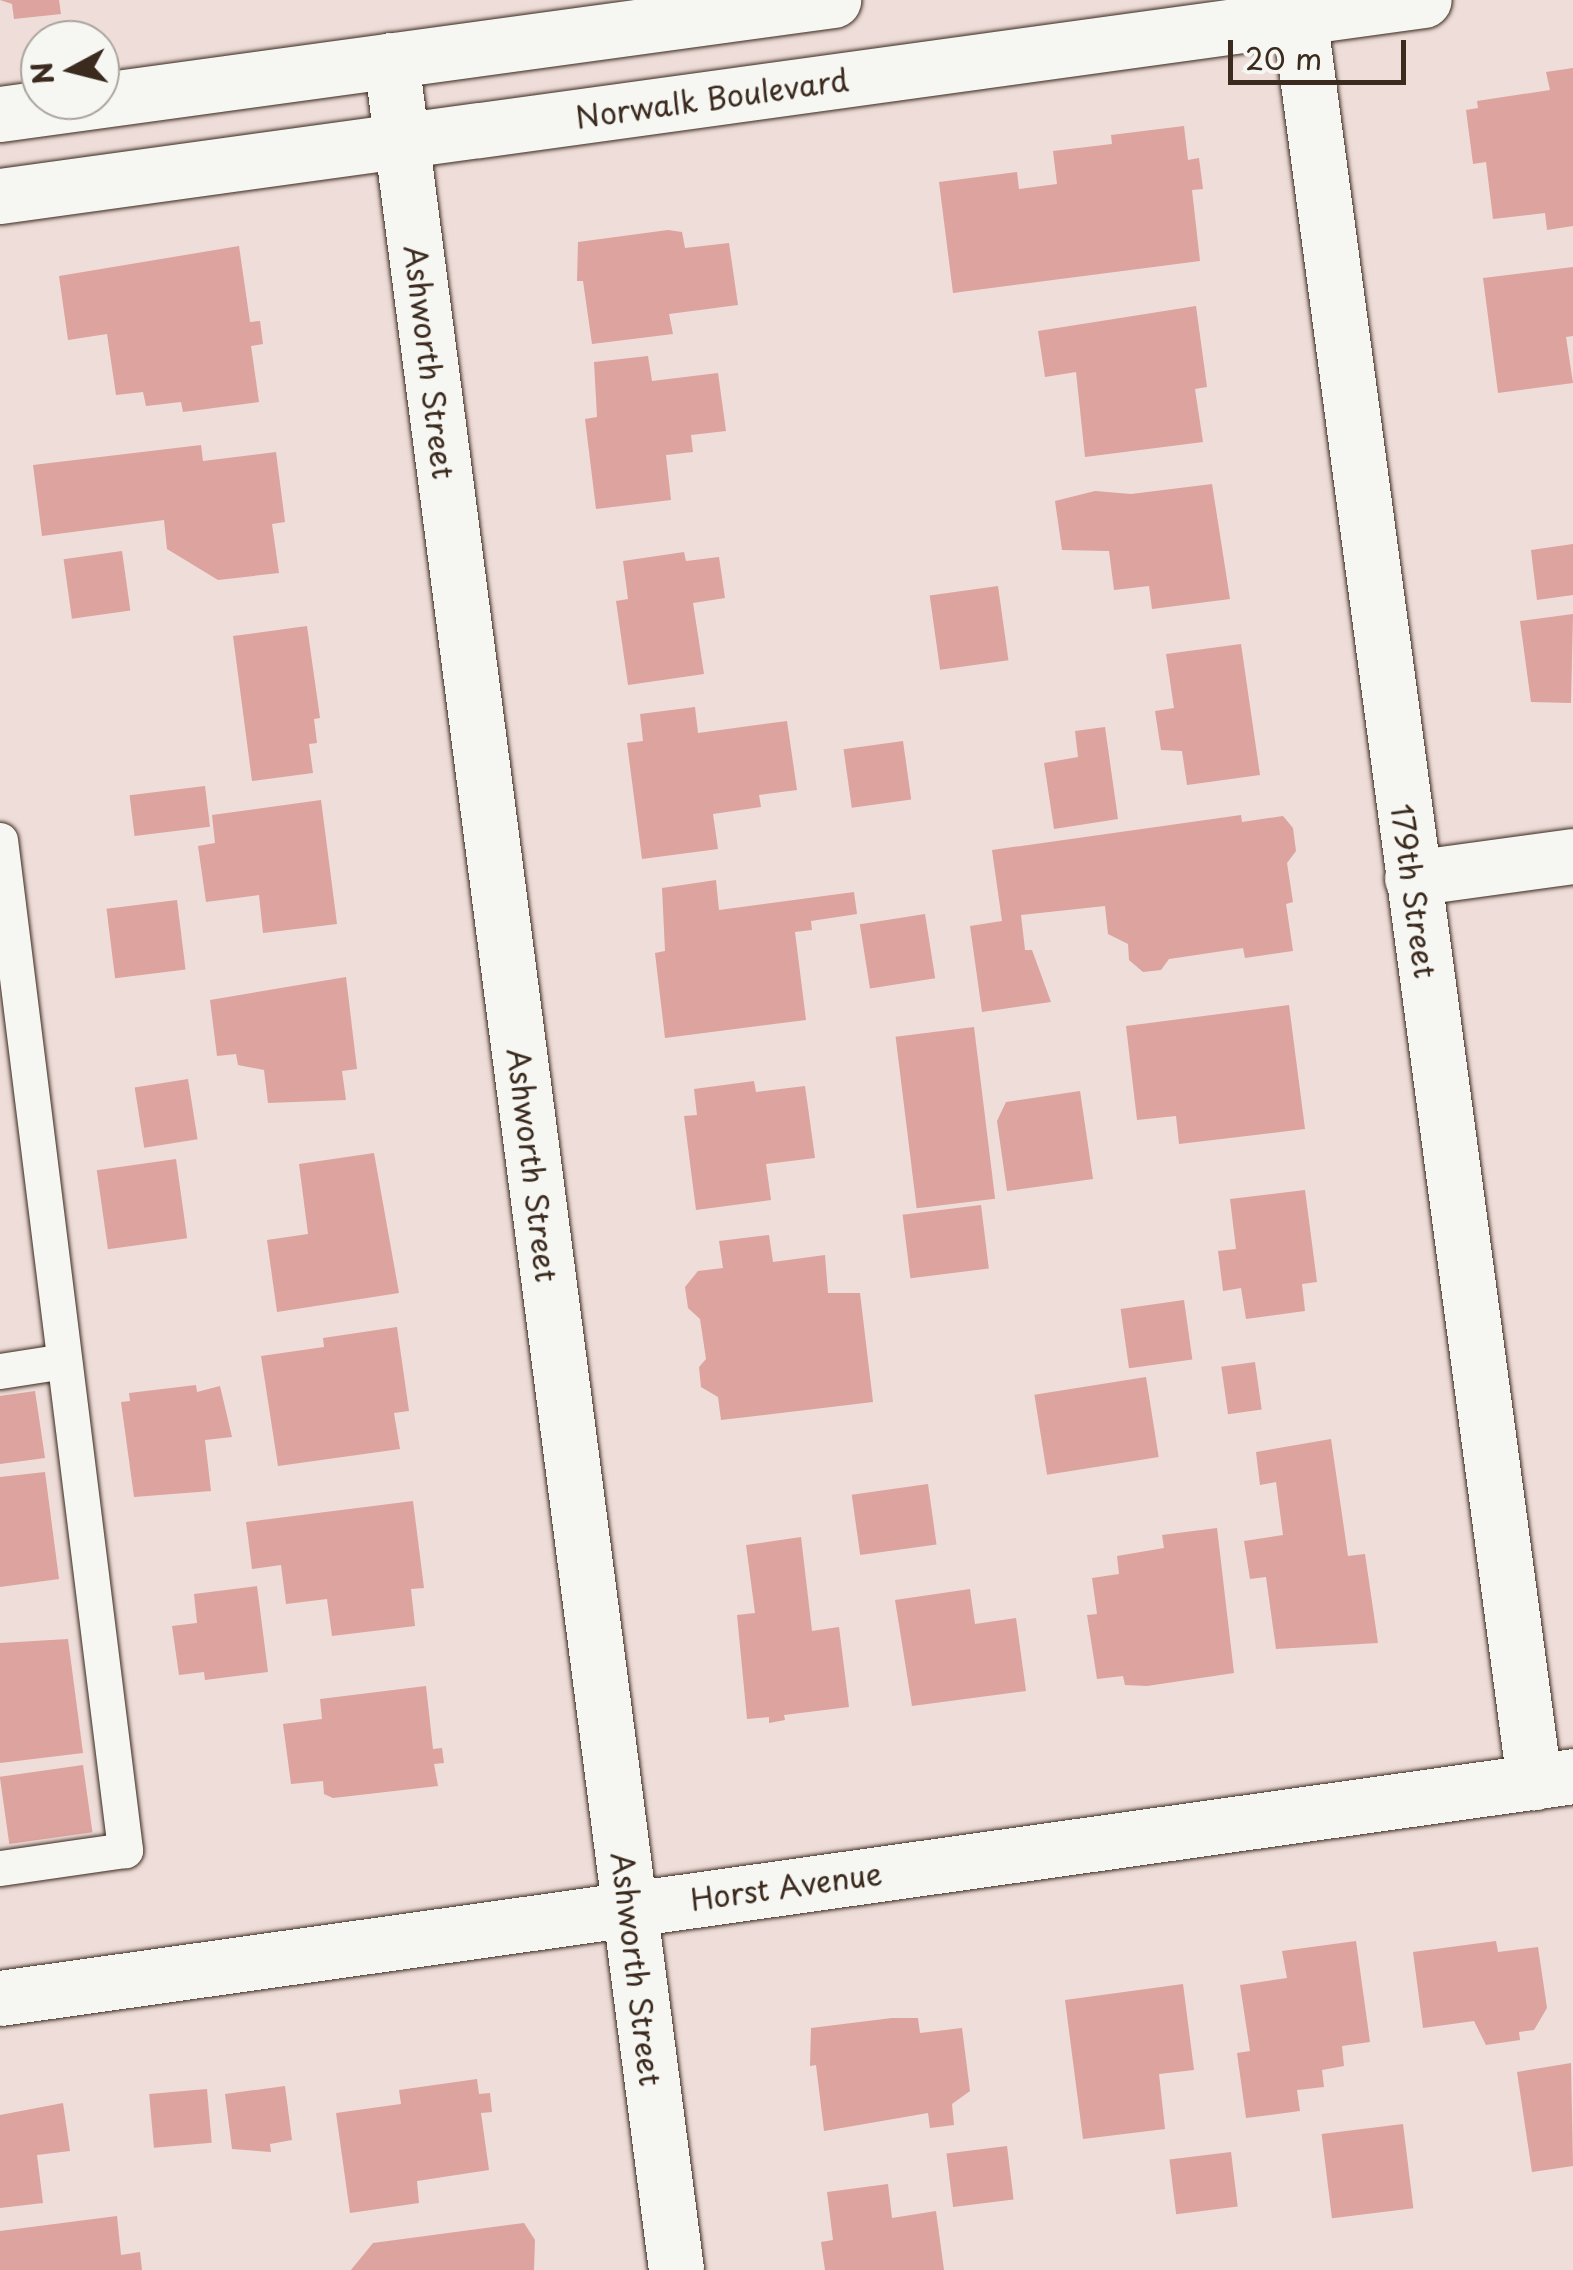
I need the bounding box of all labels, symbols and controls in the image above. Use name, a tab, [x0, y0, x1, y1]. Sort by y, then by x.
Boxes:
north arrow	[20, 20, 120, 120]
scale bar	[1233, 20, 1410, 82]
text: 20 m	[1245, 35, 1322, 80]
text: N	[19, 60, 64, 87]
street label: Norwalk Boulevard	[573, 61, 851, 135]
street label: Ashworth Street	[398, 242, 462, 482]
street label: 179th Street	[1384, 802, 1444, 980]
street label: Ashworth Street	[501, 1045, 565, 1285]
street label: Ashworth Street	[605, 1849, 669, 2089]
street label: Horst Avenue	[689, 1855, 883, 1917]

